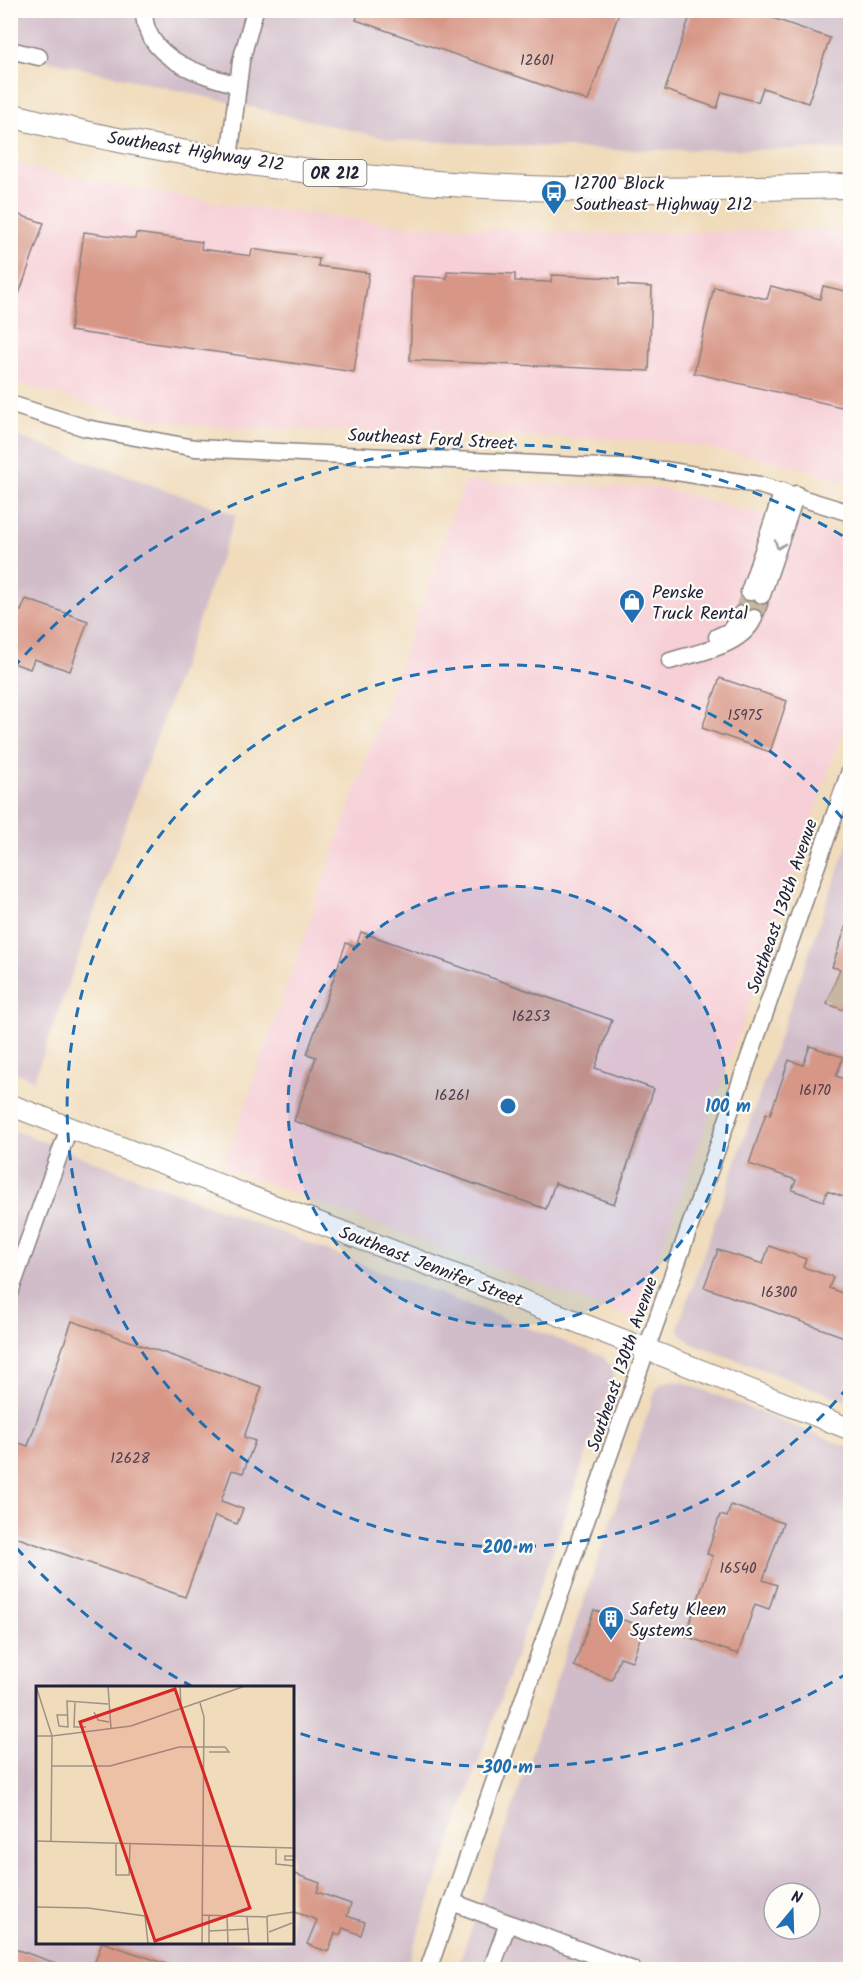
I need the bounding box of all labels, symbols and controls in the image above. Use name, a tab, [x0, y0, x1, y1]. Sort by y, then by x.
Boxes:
house number: 12601	[520, 49, 554, 73]
street label: Southeast Highway 212	[105, 124, 286, 181]
road number: OR 212	[304, 160, 366, 186]
place label: 12700 Block Southeast Highway 212	[574, 170, 753, 220]
bus stop icon: 12700 Block Southeast Highway 212	[539, 178, 569, 216]
street label: Southeast Ford Street	[347, 422, 516, 459]
one-way arrow	[774, 539, 786, 550]
place label: Penske Truck Rental	[652, 579, 749, 629]
shop icon: Penske Truck Rental	[617, 587, 647, 625]
house number: 15975	[727, 704, 763, 728]
street label: Southeast 130th Avenue	[740, 815, 827, 998]
house number: 16253	[512, 1005, 551, 1029]
house number: 16170	[799, 1079, 832, 1103]
house number: 16261	[435, 1084, 470, 1108]
text: 100 m	[705, 1093, 751, 1122]
centre of rings	[498, 1096, 518, 1116]
street label: Southeast Jennifer Street	[334, 1219, 528, 1316]
street label: Southeast 130th Avenue	[580, 1273, 667, 1456]
house number: 16300	[761, 1281, 798, 1305]
house number: 12628	[110, 1447, 151, 1471]
text: 200 m	[483, 1534, 534, 1563]
house number: 16540	[720, 1557, 757, 1581]
place label: Safety Kleen Systems	[630, 1596, 726, 1646]
building icon: Safety Kleen Systems	[596, 1604, 626, 1642]
inset map	[36, 1686, 294, 1944]
text: 300 m	[482, 1754, 533, 1783]
north arrow	[762, 1881, 822, 1941]
text: N	[788, 1885, 805, 1912]

